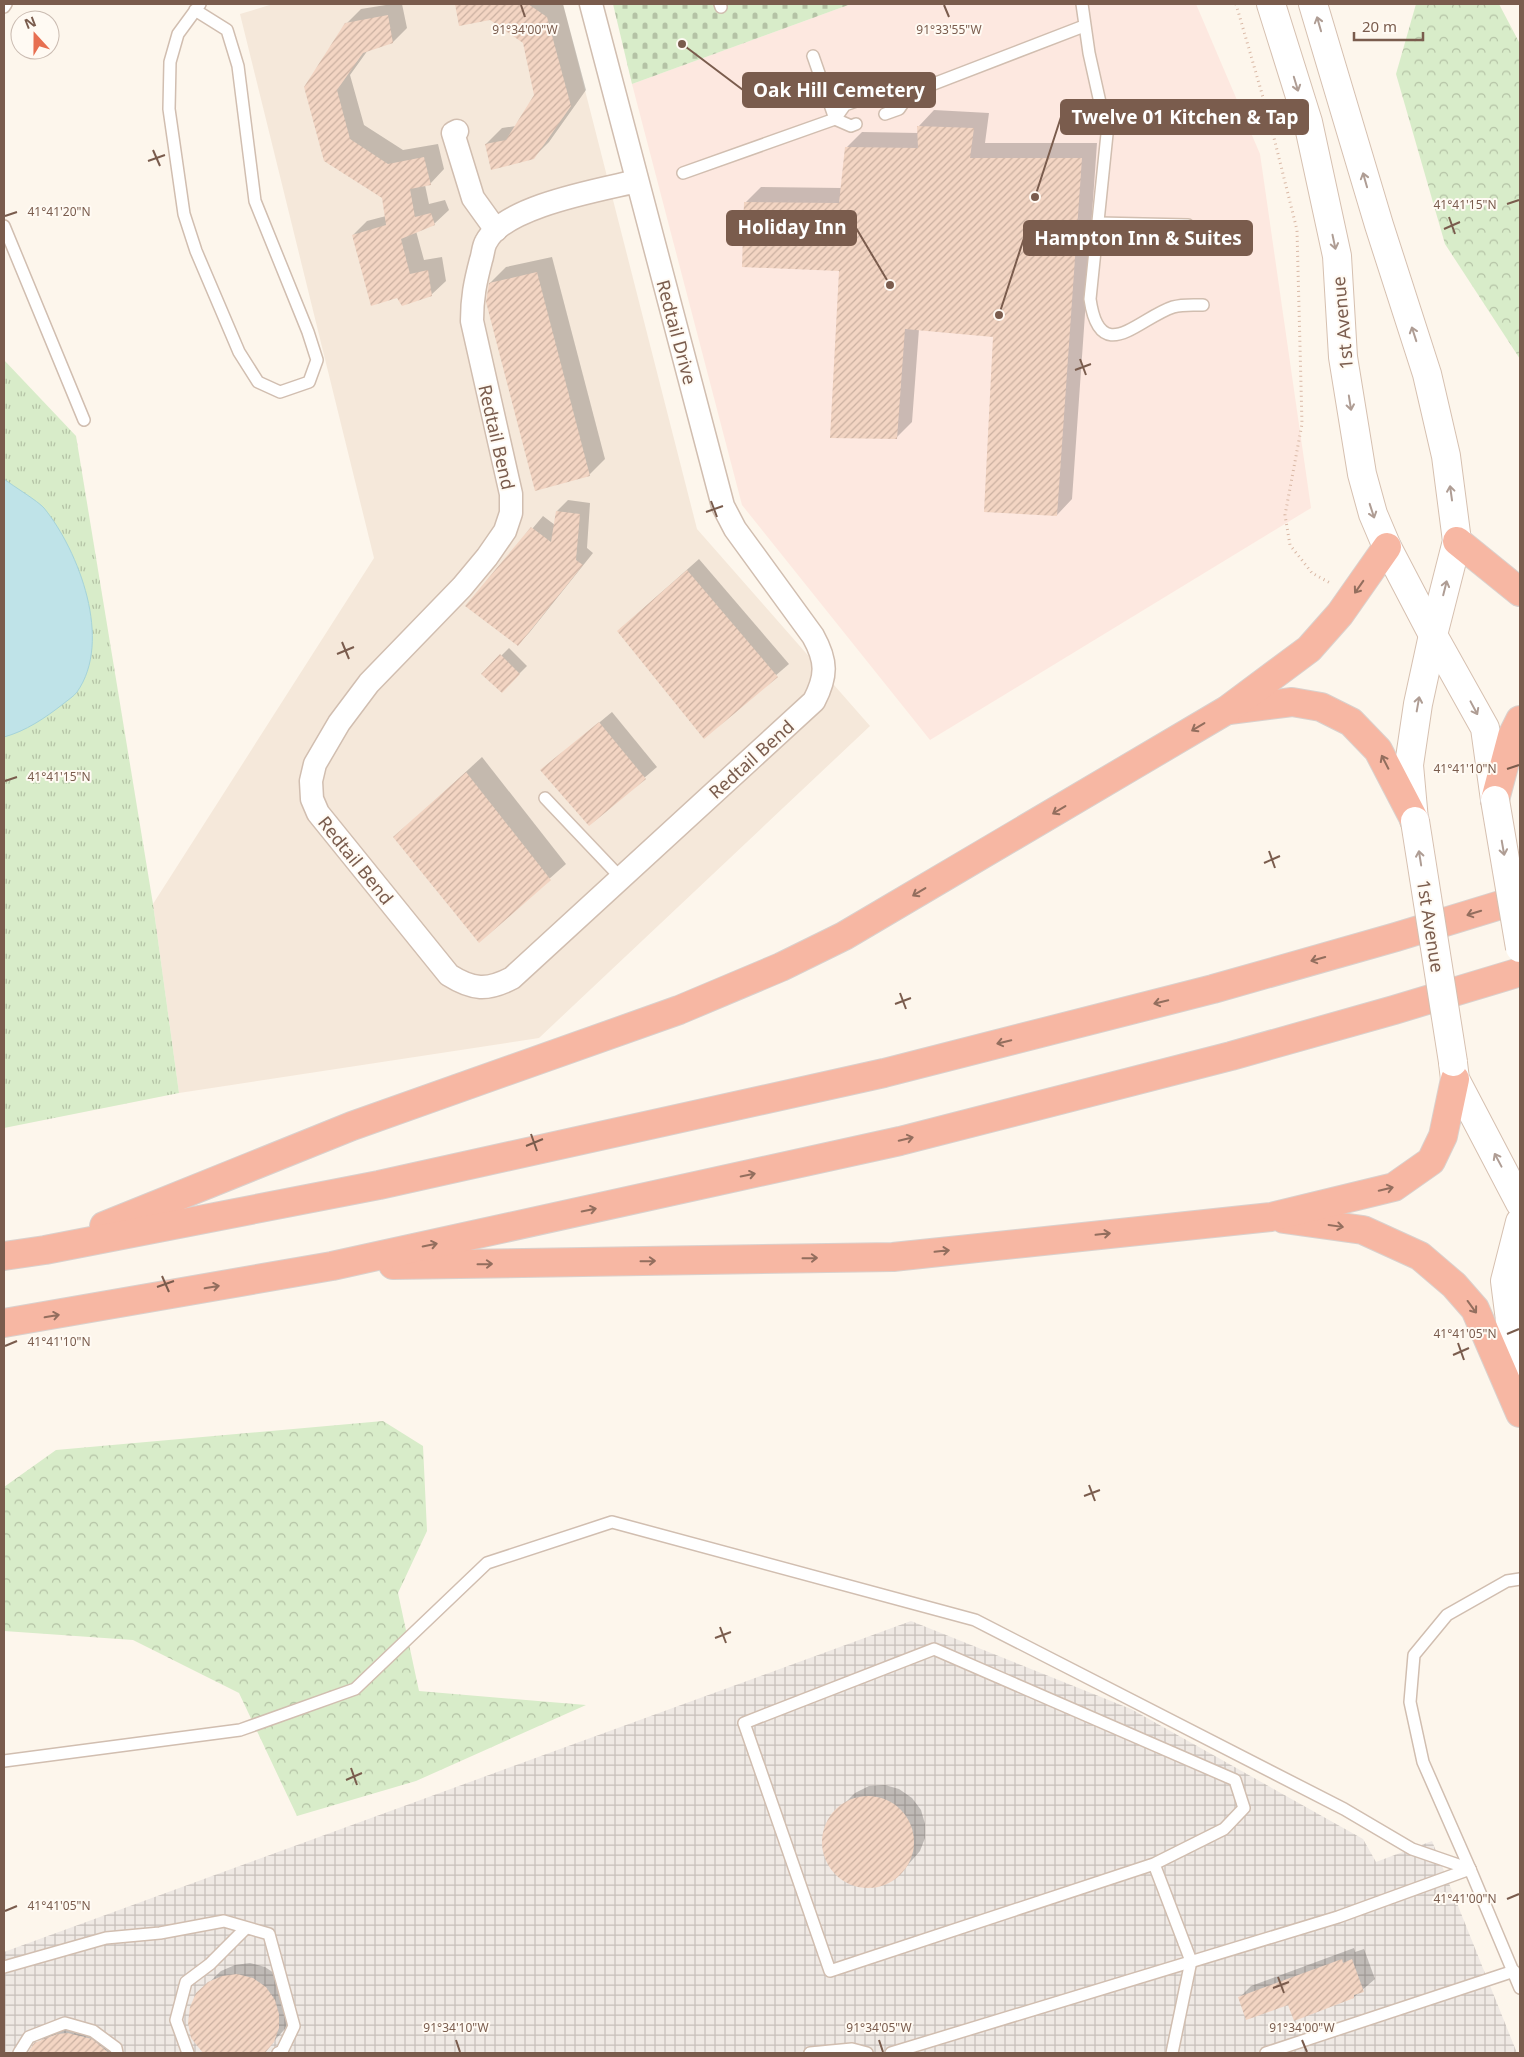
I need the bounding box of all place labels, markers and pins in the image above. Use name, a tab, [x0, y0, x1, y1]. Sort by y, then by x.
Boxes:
callout: Oak Hill Cemetery	[743, 73, 935, 107]
callout: Twelve 01 Kitchen & Tap	[1061, 100, 1308, 134]
callout: Holiday Inn	[727, 211, 856, 245]
callout: Hampton Inn & Suites	[1024, 221, 1252, 255]

